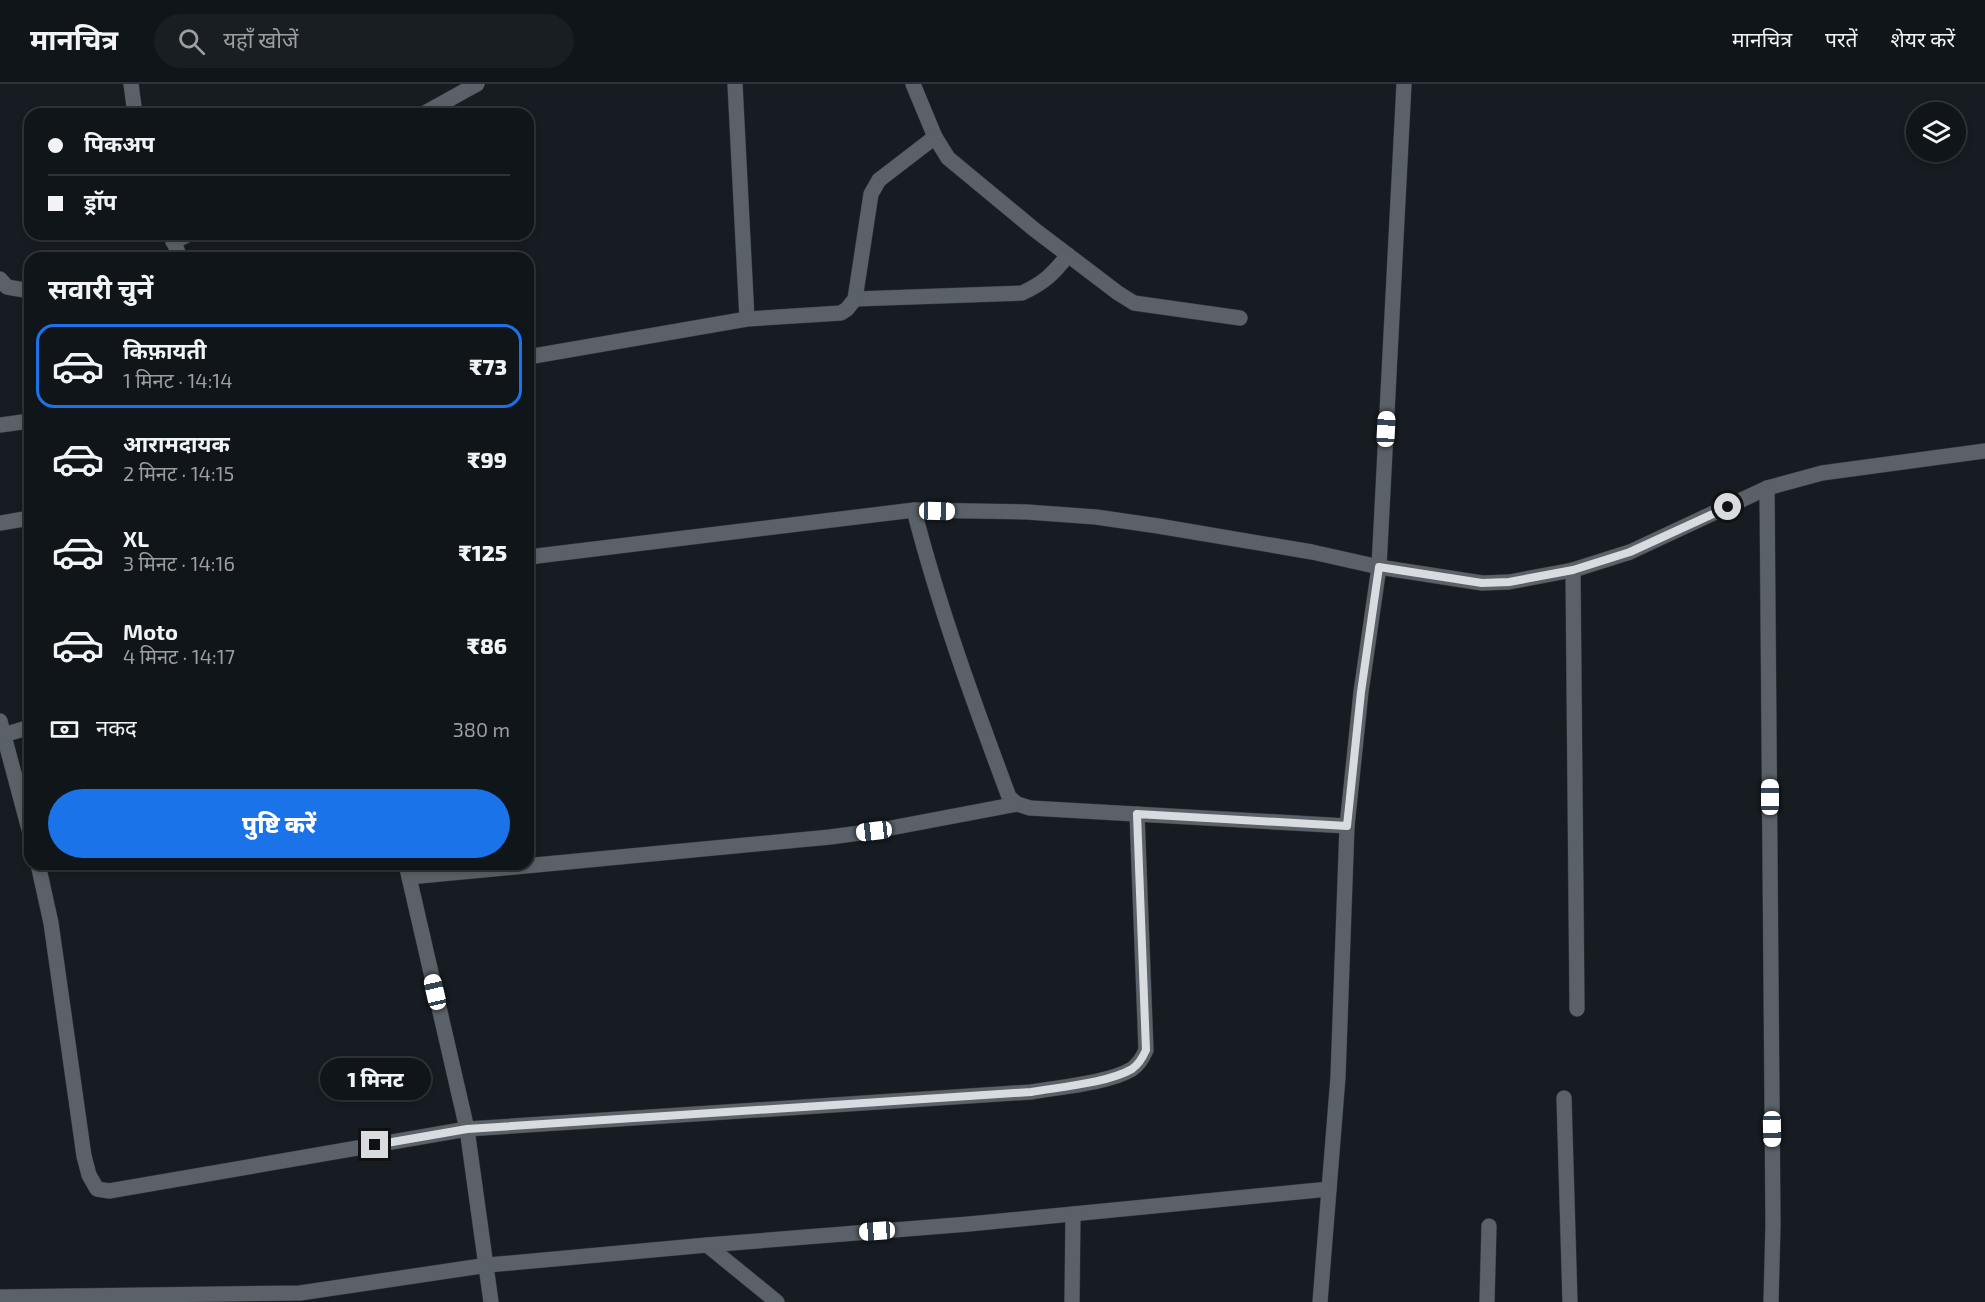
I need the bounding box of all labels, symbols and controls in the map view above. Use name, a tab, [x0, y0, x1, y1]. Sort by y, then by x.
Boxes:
search box	[154, 14, 574, 68]
text: मानचित्र	[30, 22, 118, 56]
icon: search	[175, 25, 208, 58]
text: यहाँ खोजें	[223, 26, 298, 52]
text: मानचित्र	[1732, 26, 1792, 51]
text: परतें	[1825, 26, 1858, 51]
text: शेयर करें	[1891, 26, 1955, 51]
map controls	[1906, 102, 1966, 162]
button: layers	[1906, 102, 1966, 162]
text: पिकअप	[84, 130, 155, 156]
text: ड्रॉप	[84, 188, 117, 214]
text: सवारी चुनें	[48, 272, 153, 304]
text: किफ़ायती	[123, 337, 207, 363]
icon: car	[51, 339, 105, 393]
text: ₹73	[469, 353, 507, 379]
text: 1 मिनट · 14:14	[123, 368, 233, 392]
car	[1376, 411, 1396, 447]
text: आरामदायक	[123, 430, 230, 456]
icon: car	[51, 432, 105, 486]
text: ₹99	[467, 446, 507, 472]
text: 2 मिनट · 14:15	[123, 461, 234, 485]
route start	[1714, 493, 1741, 520]
car	[919, 502, 955, 520]
icon: car	[51, 525, 105, 579]
text: XL	[123, 525, 149, 551]
text: ₹125	[458, 539, 507, 565]
text: 3 मिनट · 14:16	[123, 551, 235, 575]
icon: car	[51, 618, 105, 672]
text: Moto	[123, 618, 178, 644]
text: ₹86	[467, 632, 507, 658]
text: 4 मिनट · 14:17	[123, 644, 235, 668]
icon: cash	[48, 713, 81, 746]
text: नकद	[96, 714, 137, 740]
text: 380 m	[453, 717, 510, 741]
car	[1761, 779, 1779, 815]
button: पुष्टि करें	[48, 789, 510, 858]
car	[855, 820, 893, 842]
car	[422, 972, 448, 1012]
callout: 1 मिनट	[320, 1058, 430, 1100]
text: 1 मिनट	[347, 1067, 404, 1091]
car	[1763, 1111, 1781, 1147]
route end	[361, 1131, 388, 1158]
car	[858, 1221, 896, 1241]

